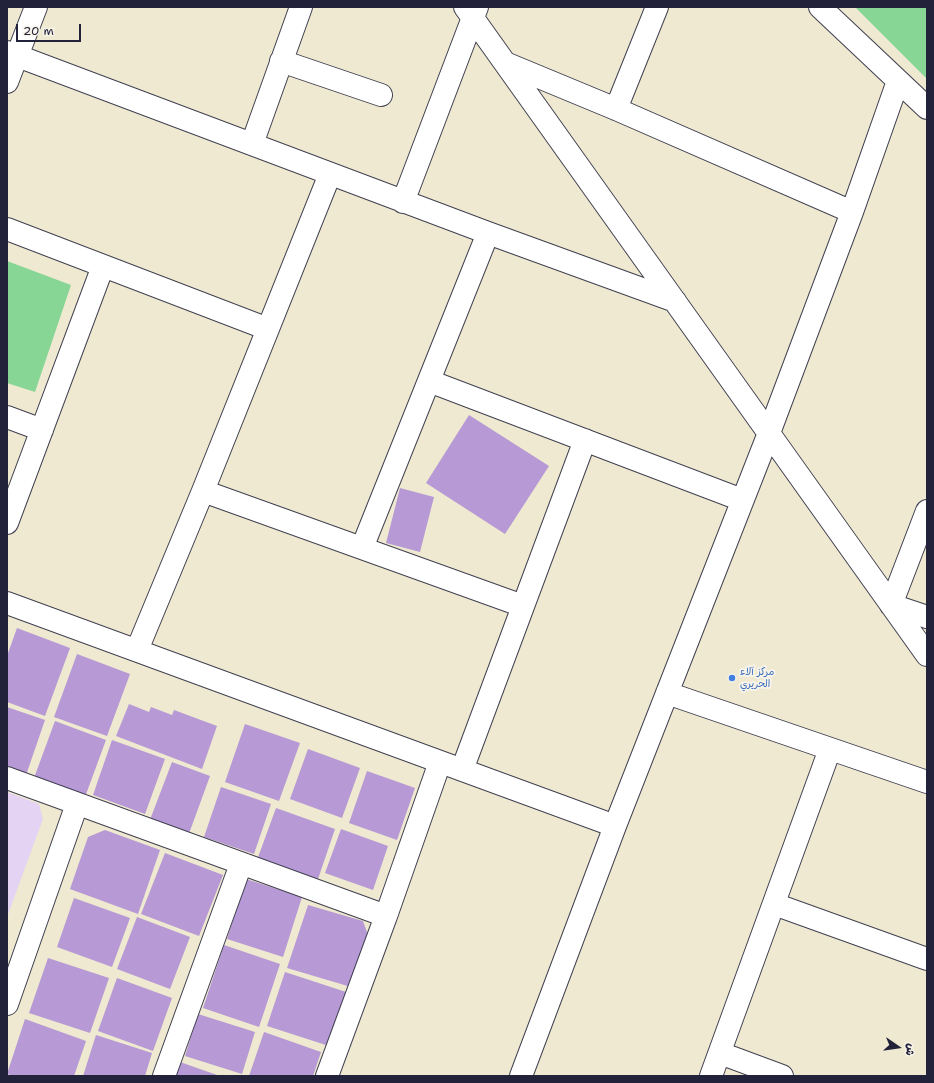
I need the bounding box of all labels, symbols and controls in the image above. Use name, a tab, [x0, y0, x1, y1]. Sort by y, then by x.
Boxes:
scale bar	[18, 16, 83, 42]
text: 20 m	[23, 23, 54, 39]
place label: مركز آلاء الحريري	[740, 666, 774, 690]
marker: مركز آلاء الحريري	[727, 673, 737, 683]
north arrow	[878, 1027, 918, 1067]
text: ش	[902, 1042, 919, 1057]

